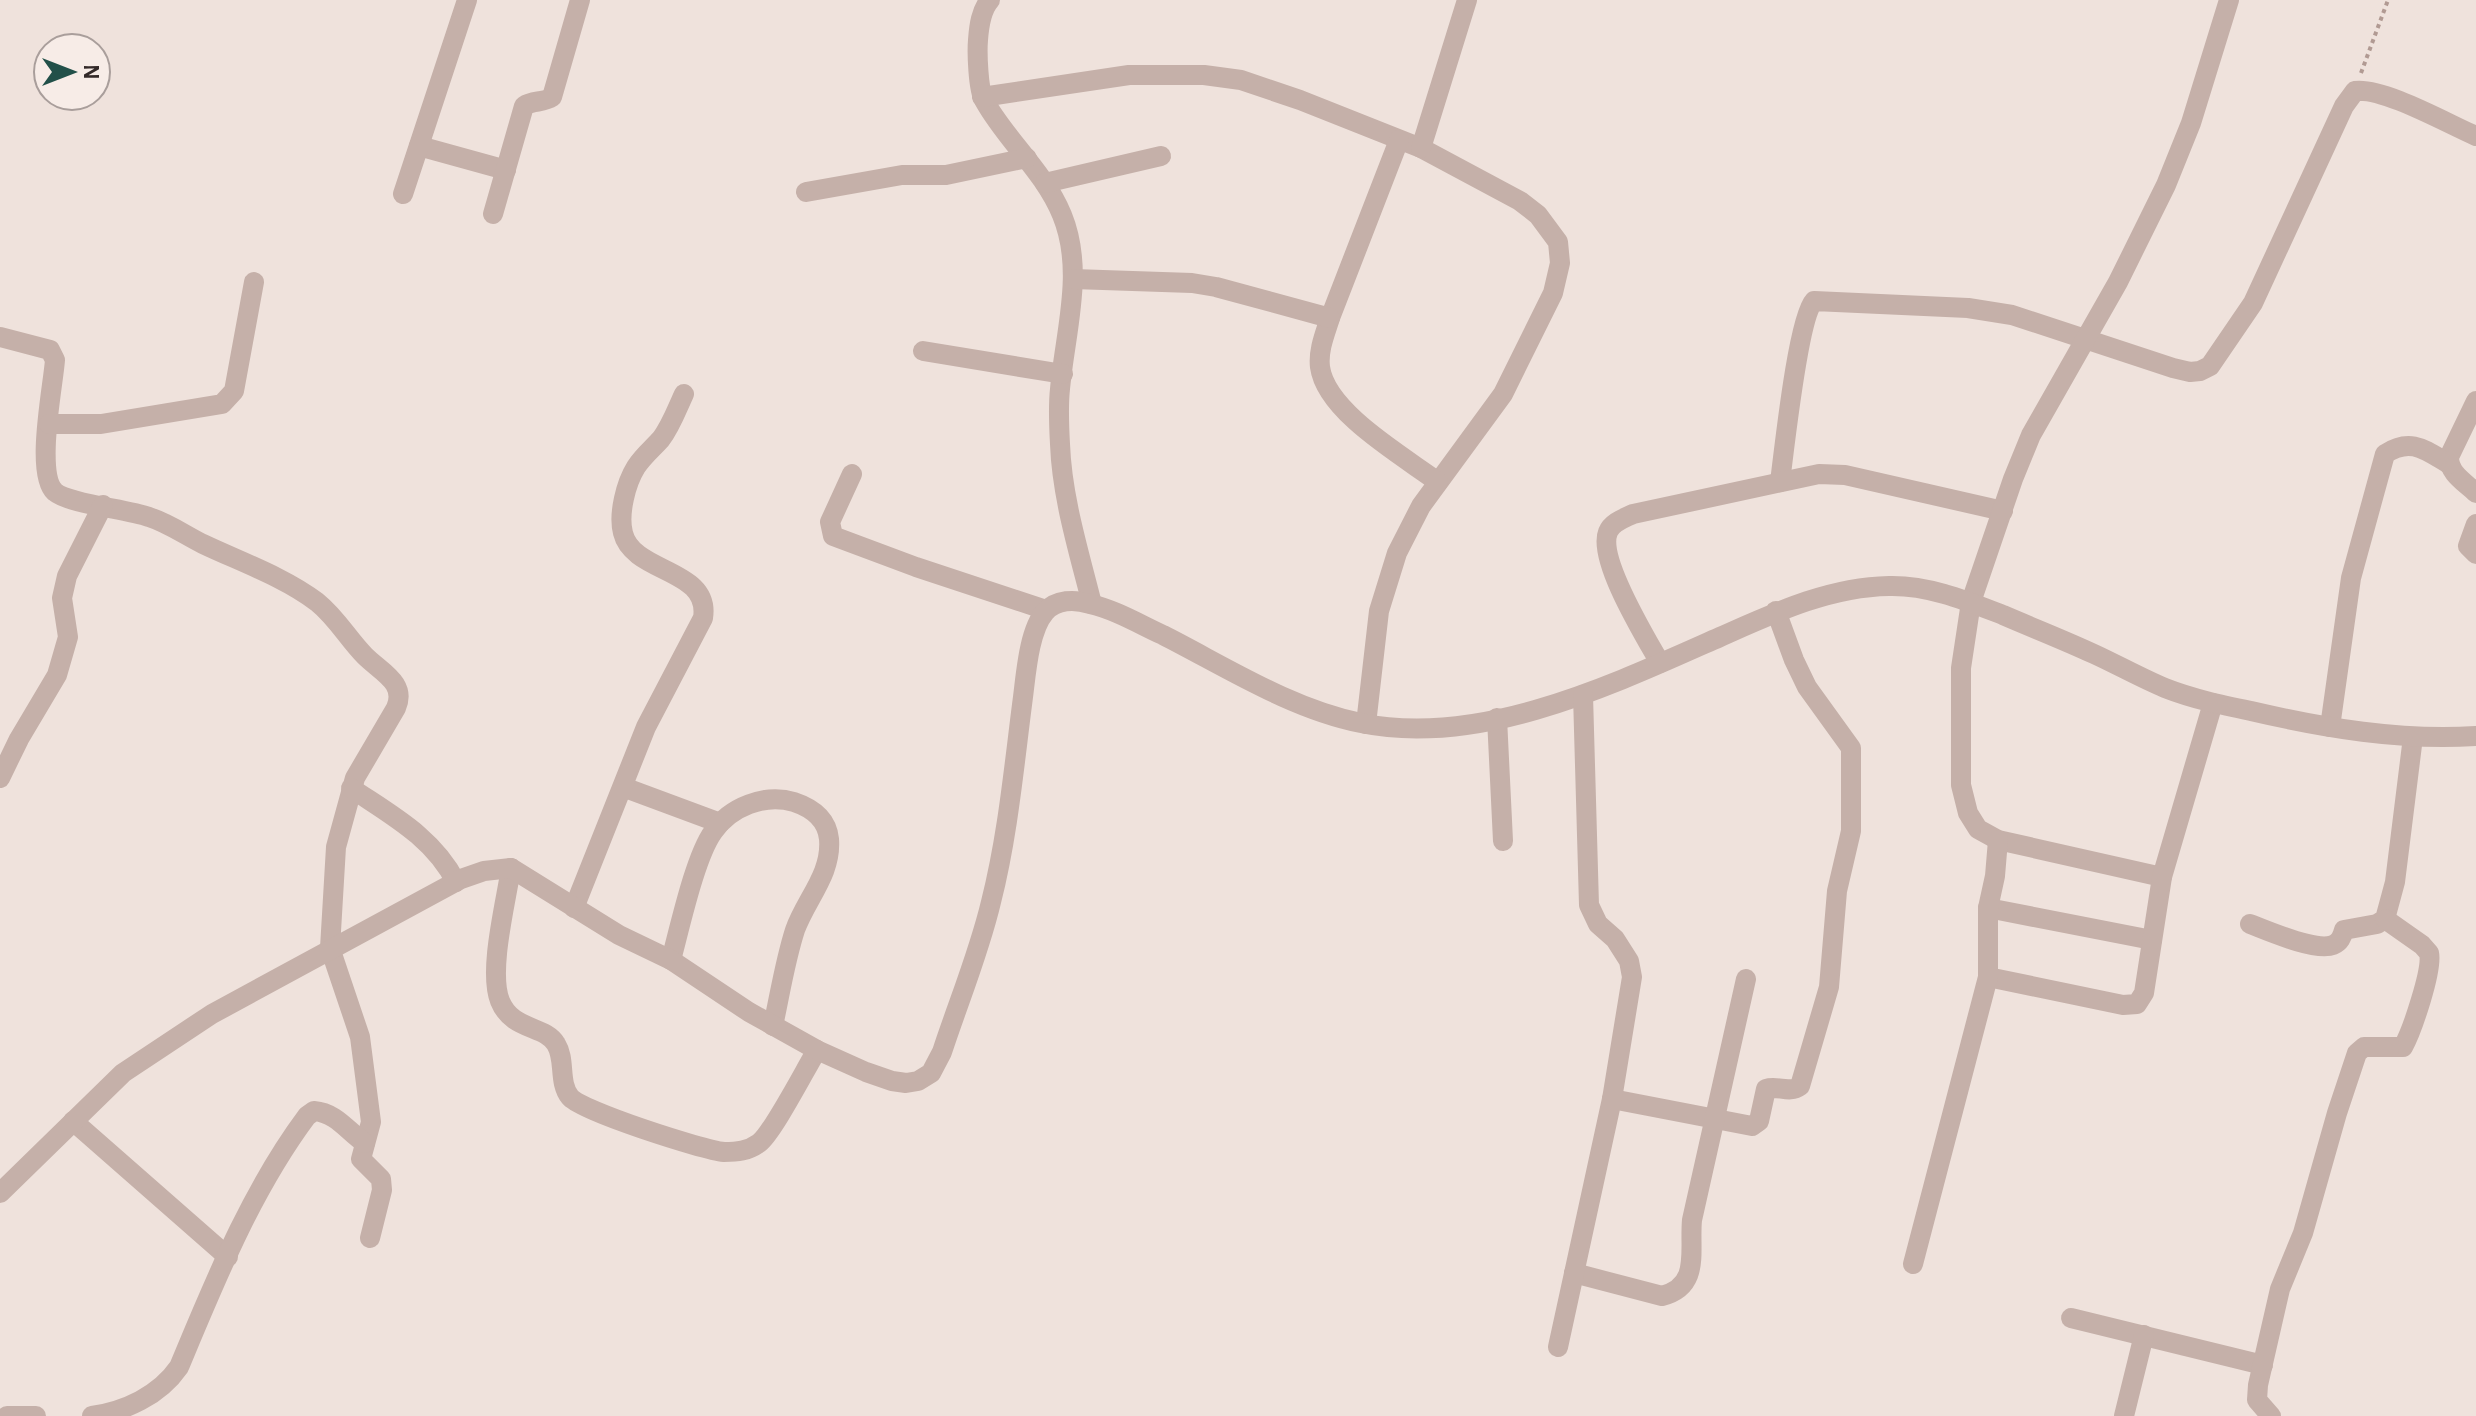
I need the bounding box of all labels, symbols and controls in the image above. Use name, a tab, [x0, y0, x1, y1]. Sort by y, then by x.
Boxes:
north arrow	[32, 32, 112, 112]
text: N	[80, 64, 102, 80]

